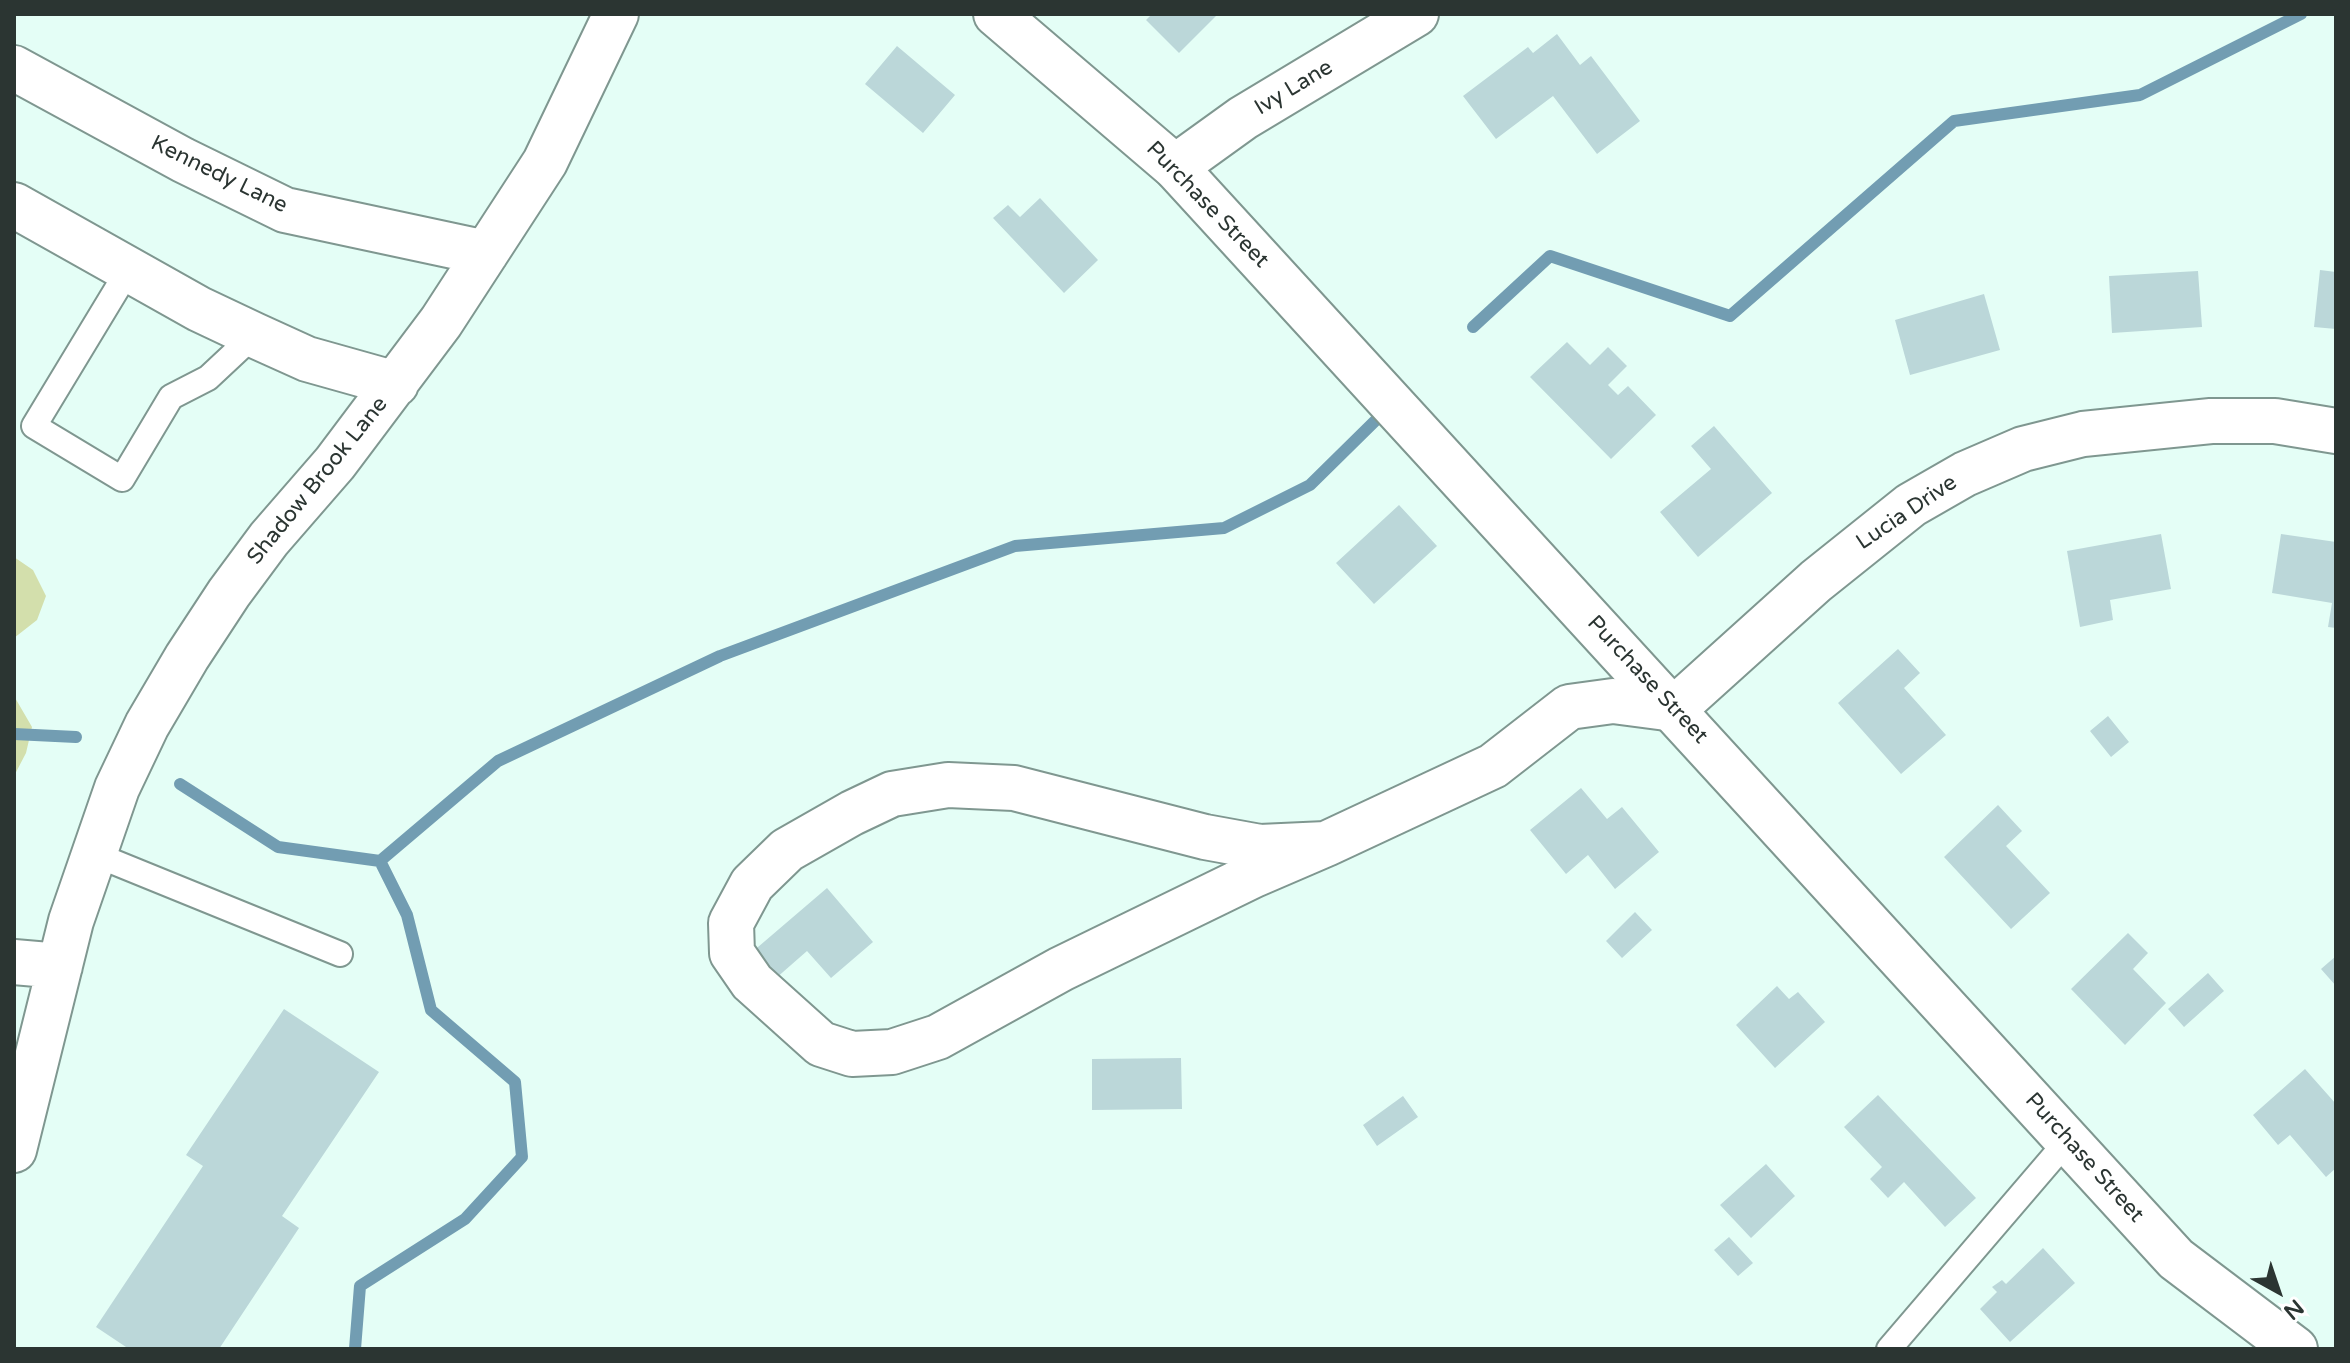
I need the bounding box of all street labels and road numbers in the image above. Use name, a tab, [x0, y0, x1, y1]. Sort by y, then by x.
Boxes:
street label: Ivy Lane	[1250, 54, 1338, 122]
street label: Kennedy Lane	[146, 131, 292, 219]
street label: Purchase Street	[1140, 136, 1274, 274]
street label: Shadow Brook Lane	[242, 392, 394, 570]
street label: Lucia Drive	[1852, 470, 1962, 556]
street label: Purchase Street	[1581, 611, 1713, 749]
street label: Purchase Street	[2019, 1088, 2149, 1228]

